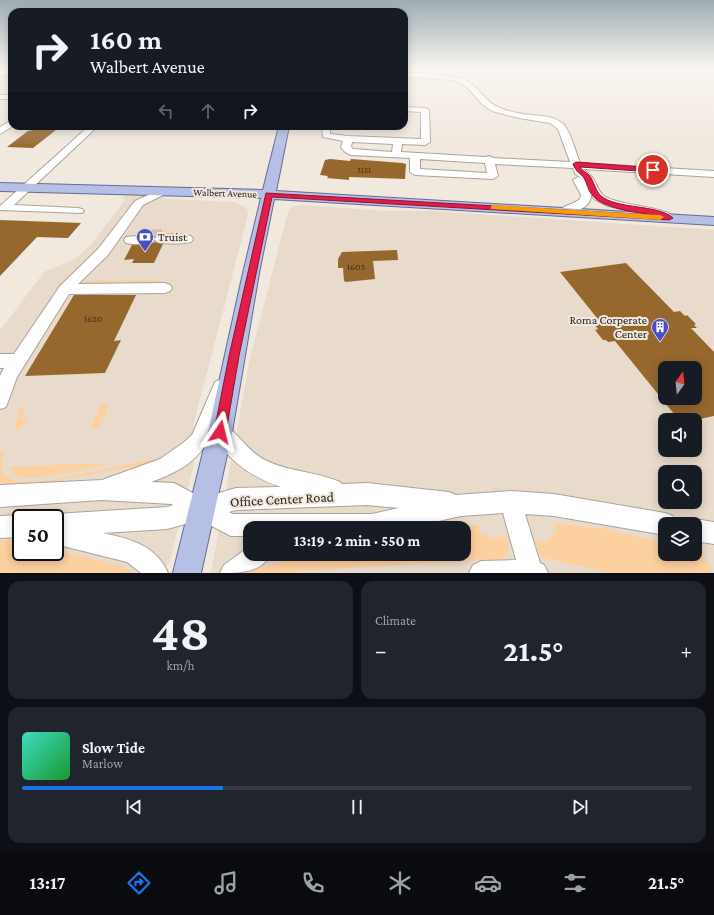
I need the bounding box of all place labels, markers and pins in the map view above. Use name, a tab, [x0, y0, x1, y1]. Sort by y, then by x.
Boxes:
pin	[636, 153, 670, 187]
bank icon: Truist	[135, 227, 155, 252]
place label: Truist	[158, 230, 188, 244]
place label: Roma Corperate Center	[570, 313, 648, 341]
building icon: Roma Corperate Center	[650, 317, 670, 342]

